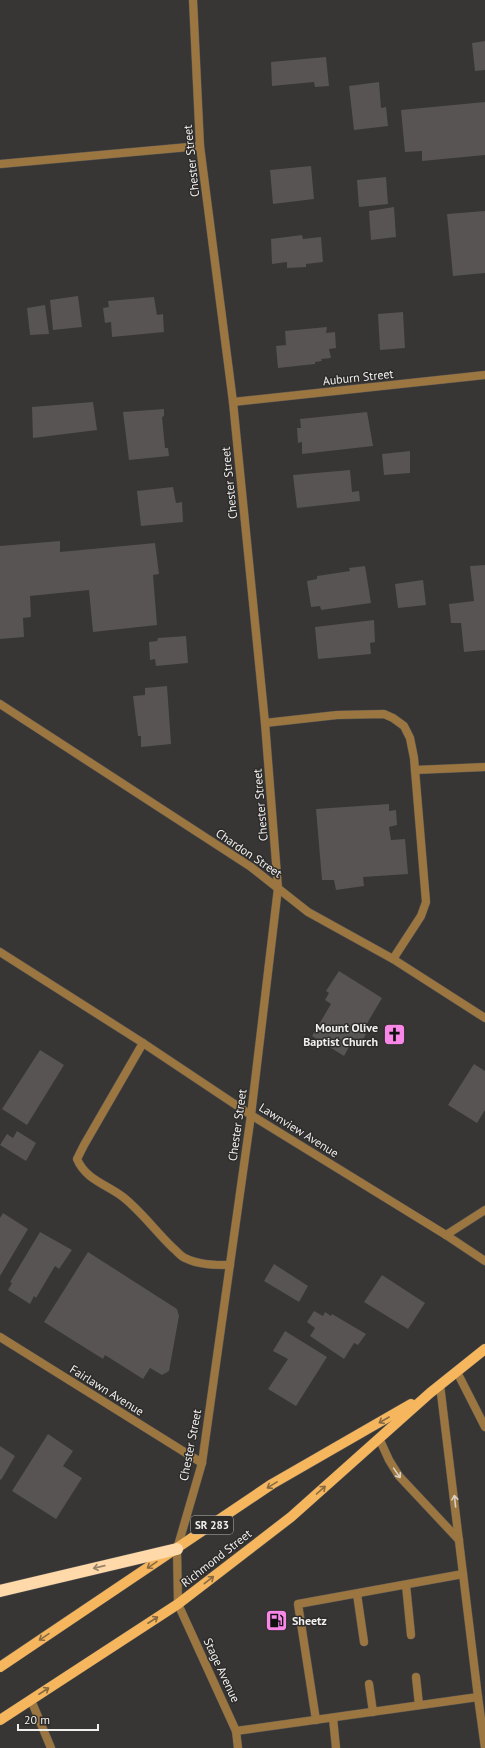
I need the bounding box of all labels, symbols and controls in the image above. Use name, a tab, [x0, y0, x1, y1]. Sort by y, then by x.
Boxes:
street label: Chester Street	[180, 124, 202, 198]
street label: Auburn Street	[322, 366, 394, 388]
street label: Chester Street	[218, 446, 240, 520]
street label: Chester Street	[249, 768, 271, 842]
street label: Chardon Street	[213, 825, 285, 881]
place label: Mount Olive Baptist Church	[303, 1020, 378, 1049]
church icon: Mount Olive Baptist Church	[381, 1021, 407, 1047]
street label: Chester Street	[225, 1088, 249, 1162]
street label: Lawnview Avenue	[256, 1100, 342, 1160]
street label: Fairlawn Avenue	[67, 1361, 147, 1419]
street label: Chester Street	[176, 1408, 204, 1482]
one-way arrow	[378, 1416, 390, 1424]
one-way arrow	[393, 1467, 401, 1478]
one-way arrow	[266, 1480, 277, 1489]
one-way arrow	[316, 1486, 326, 1495]
one-way arrow	[451, 1495, 459, 1508]
road number: SR 283	[191, 1516, 233, 1534]
street label: Richmond Street	[178, 1526, 254, 1590]
one-way arrow	[147, 1561, 158, 1569]
one-way arrow	[92, 1564, 105, 1572]
one-way arrow	[204, 1576, 215, 1584]
fuel station icon: Sheetz	[264, 1607, 290, 1633]
place label: Sheetz	[292, 1613, 327, 1628]
one-way arrow	[148, 1616, 159, 1624]
one-way arrow	[38, 1634, 50, 1642]
street label: Stage Avenue	[201, 1635, 243, 1705]
one-way arrow	[39, 1687, 50, 1695]
scale bar	[18, 1706, 98, 1732]
text: 20 m	[24, 1712, 50, 1727]

